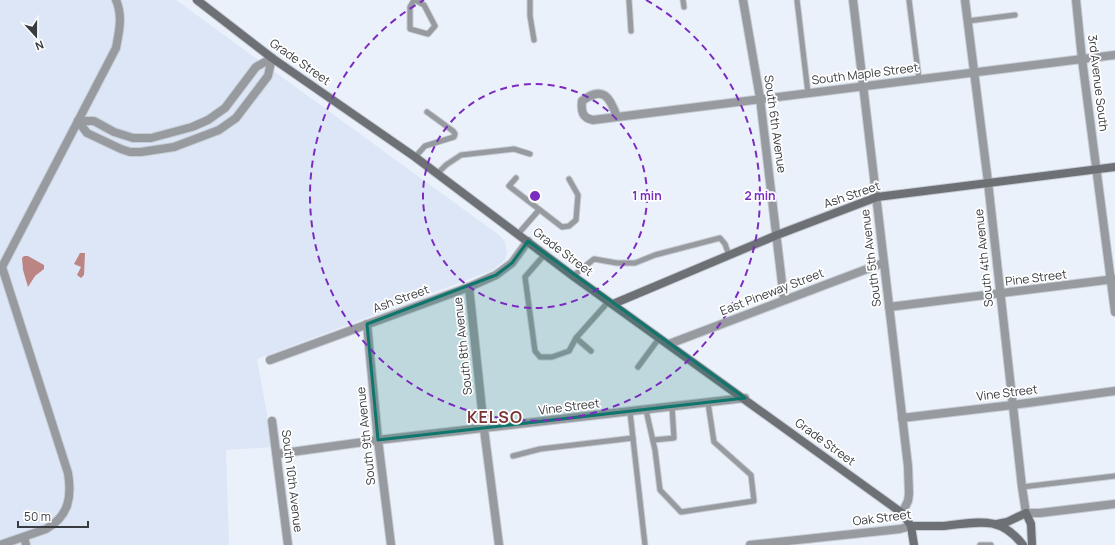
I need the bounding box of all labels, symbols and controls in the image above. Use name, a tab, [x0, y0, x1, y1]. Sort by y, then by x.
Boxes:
north arrow	[16, 16, 56, 56]
street label: Grade Street	[266, 34, 334, 89]
street label: 3rd Avenue South	[1084, 34, 1113, 132]
text: N	[33, 37, 46, 54]
street label: South Maple Street	[811, 59, 919, 88]
street label: South 6th Avenue	[760, 74, 791, 174]
street label: Ash Street	[821, 177, 883, 212]
text: 1 min	[632, 187, 662, 204]
text: 2 min	[744, 187, 776, 204]
centre of rings	[528, 189, 542, 203]
street label: South 5th Avenue	[856, 208, 885, 308]
street label: South 4th Avenue	[970, 208, 997, 308]
street label: Grade Street	[530, 223, 597, 280]
street label: East Pineway Street	[717, 264, 826, 319]
street label: Pine Street	[1004, 265, 1068, 290]
street label: Ash Street	[370, 280, 431, 317]
street label: South 8th Avenue	[449, 296, 476, 396]
street label: Vine Street	[975, 380, 1039, 405]
street label: South 9th Avenue	[352, 386, 379, 486]
street label: Vine Street	[537, 394, 601, 419]
district label: KELSO	[467, 406, 523, 428]
street label: Grade Street	[792, 414, 859, 469]
street label: South 10th Avenue	[278, 429, 307, 533]
scale bar	[18, 503, 88, 529]
street label: Oak Street	[852, 505, 912, 530]
text: 50 m	[24, 508, 51, 525]

